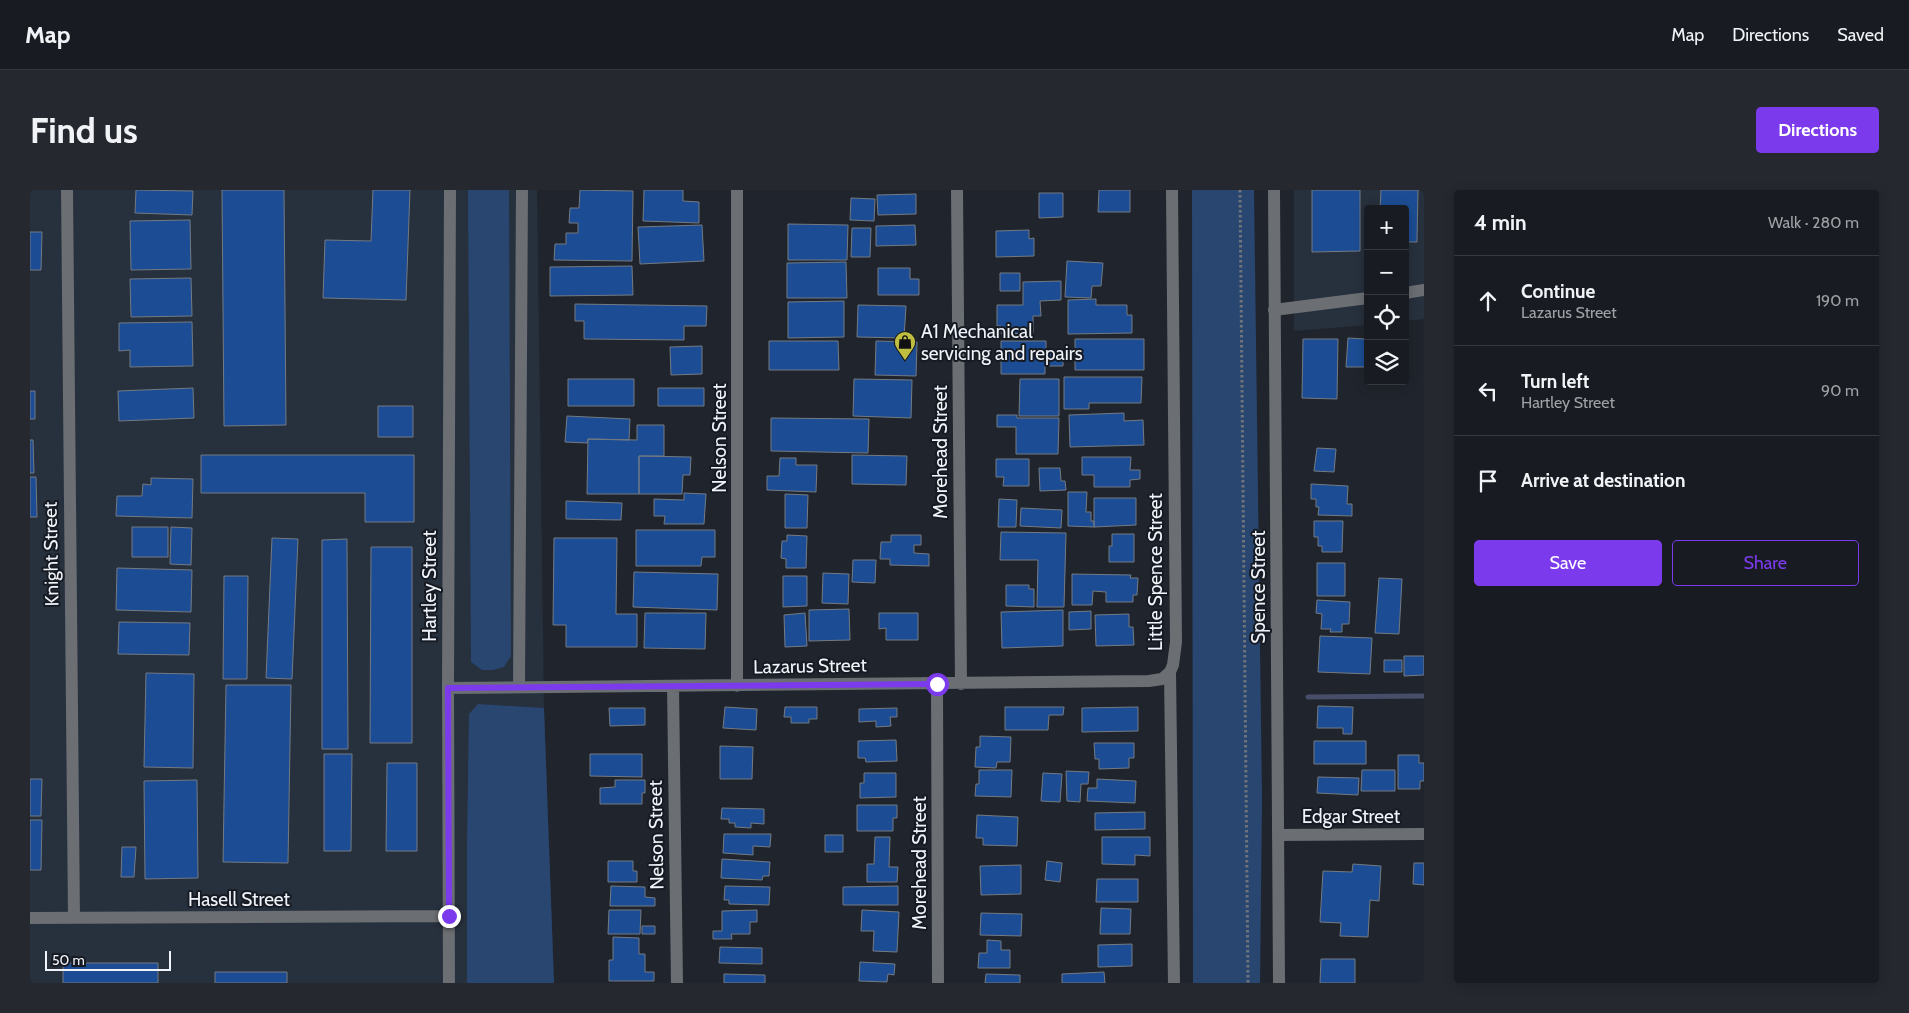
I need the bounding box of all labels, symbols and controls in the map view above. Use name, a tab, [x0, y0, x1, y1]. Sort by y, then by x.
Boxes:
text: Map	[25, 20, 71, 49]
text: Map	[1671, 24, 1704, 46]
text: Directions	[1732, 24, 1809, 46]
text: Saved	[1837, 24, 1884, 46]
button: Directions	[1756, 107, 1879, 153]
text: Find us	[30, 109, 138, 152]
map controls	[1364, 205, 1409, 385]
button: +	[1364, 205, 1409, 250]
text: 4 min	[1474, 210, 1527, 235]
text: Walk · 280 m	[1768, 213, 1859, 232]
button: −	[1364, 250, 1409, 295]
text: Continue	[1521, 280, 1595, 303]
icon: ahead	[1474, 287, 1502, 315]
text: 190 m	[1816, 291, 1859, 310]
button: locate	[1364, 295, 1409, 340]
text: Lazarus Street	[1521, 303, 1617, 322]
place label: A1 Mechanical servicing and repairs	[921, 320, 1083, 365]
shop icon: A1 Mechanical servicing and repairs	[893, 330, 917, 361]
button: layers	[1364, 340, 1409, 385]
text: Turn left	[1521, 370, 1589, 393]
icon: left	[1474, 377, 1502, 405]
text: 90 m	[1821, 381, 1859, 400]
street label: Nelson Street	[708, 383, 731, 493]
street label: Morehead Street	[929, 384, 952, 519]
text: Hartley Street	[1521, 393, 1615, 412]
icon: arrive	[1474, 467, 1502, 495]
text: Arrive at destination	[1521, 469, 1685, 492]
street label: Little Spence Street	[1144, 492, 1167, 651]
street label: Knight Street	[39, 501, 63, 606]
street label: Hartley Street	[418, 530, 441, 642]
street label: Spence Street	[1247, 530, 1270, 644]
button: Save	[1474, 540, 1662, 586]
button: Share	[1672, 540, 1859, 586]
street label: Lazarus Street	[753, 653, 868, 678]
route start	[926, 673, 949, 696]
street label: Nelson Street	[644, 780, 668, 890]
street label: Morehead Street	[908, 795, 931, 930]
street label: Edgar Street	[1302, 805, 1401, 828]
street label: Hasell Street	[188, 888, 291, 911]
route end	[438, 905, 461, 928]
scale bar	[45, 948, 171, 971]
text: 50 m	[52, 951, 85, 969]

